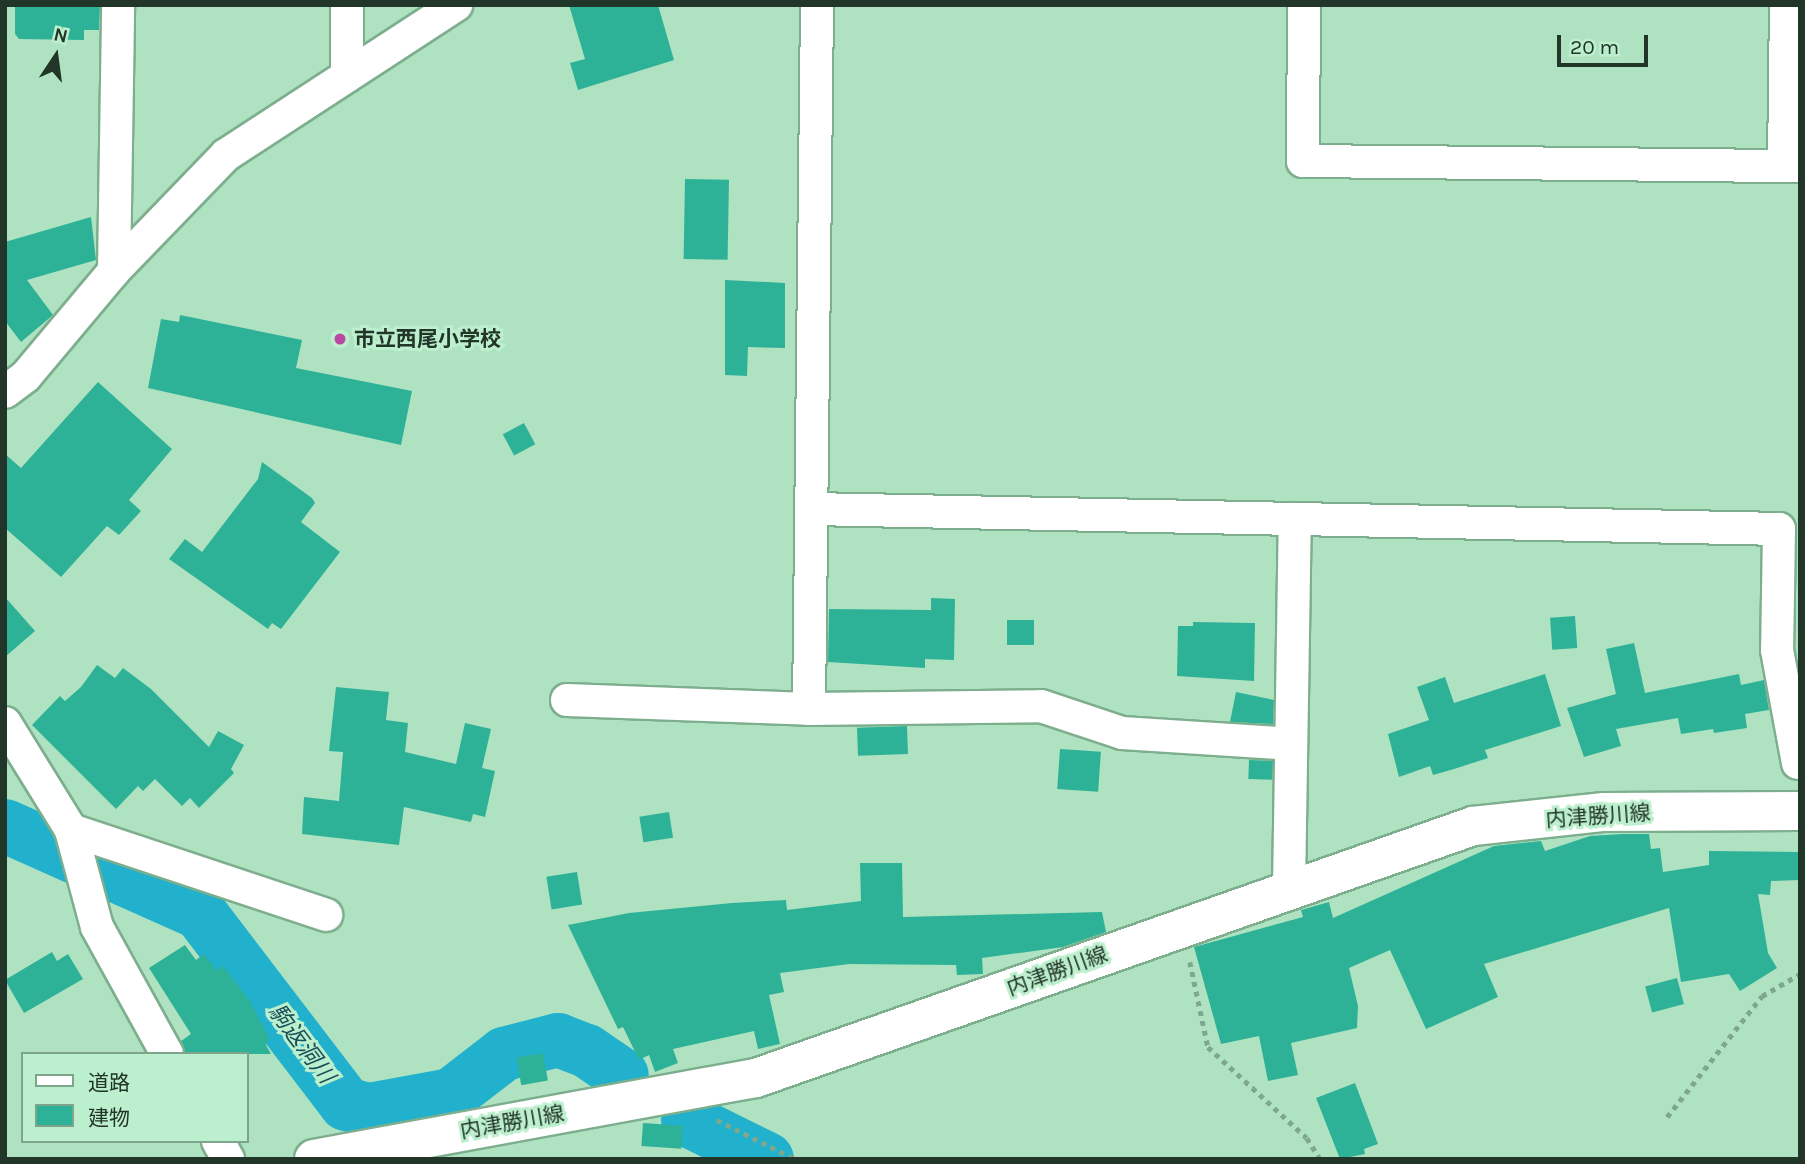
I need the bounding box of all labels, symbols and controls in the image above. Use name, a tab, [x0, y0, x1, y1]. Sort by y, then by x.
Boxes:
north arrow	[21, 21, 91, 91]
scale bar	[1560, 21, 1651, 65]
text: N	[52, 23, 70, 48]
text: 20 m	[1570, 35, 1619, 59]
place label: 市立西尾小学校	[354, 326, 501, 352]
marker: 市立西尾小学校	[332, 331, 348, 347]
street label: 内津勝川線	[1545, 800, 1651, 832]
street label: 内津勝川線	[1003, 941, 1111, 1001]
water label: 駒返洞川	[262, 999, 340, 1089]
legend	[21, 1052, 248, 1143]
text: 道路	[88, 1071, 130, 1095]
street label: 内津勝川線	[458, 1100, 566, 1144]
text: 建物	[88, 1106, 130, 1130]

